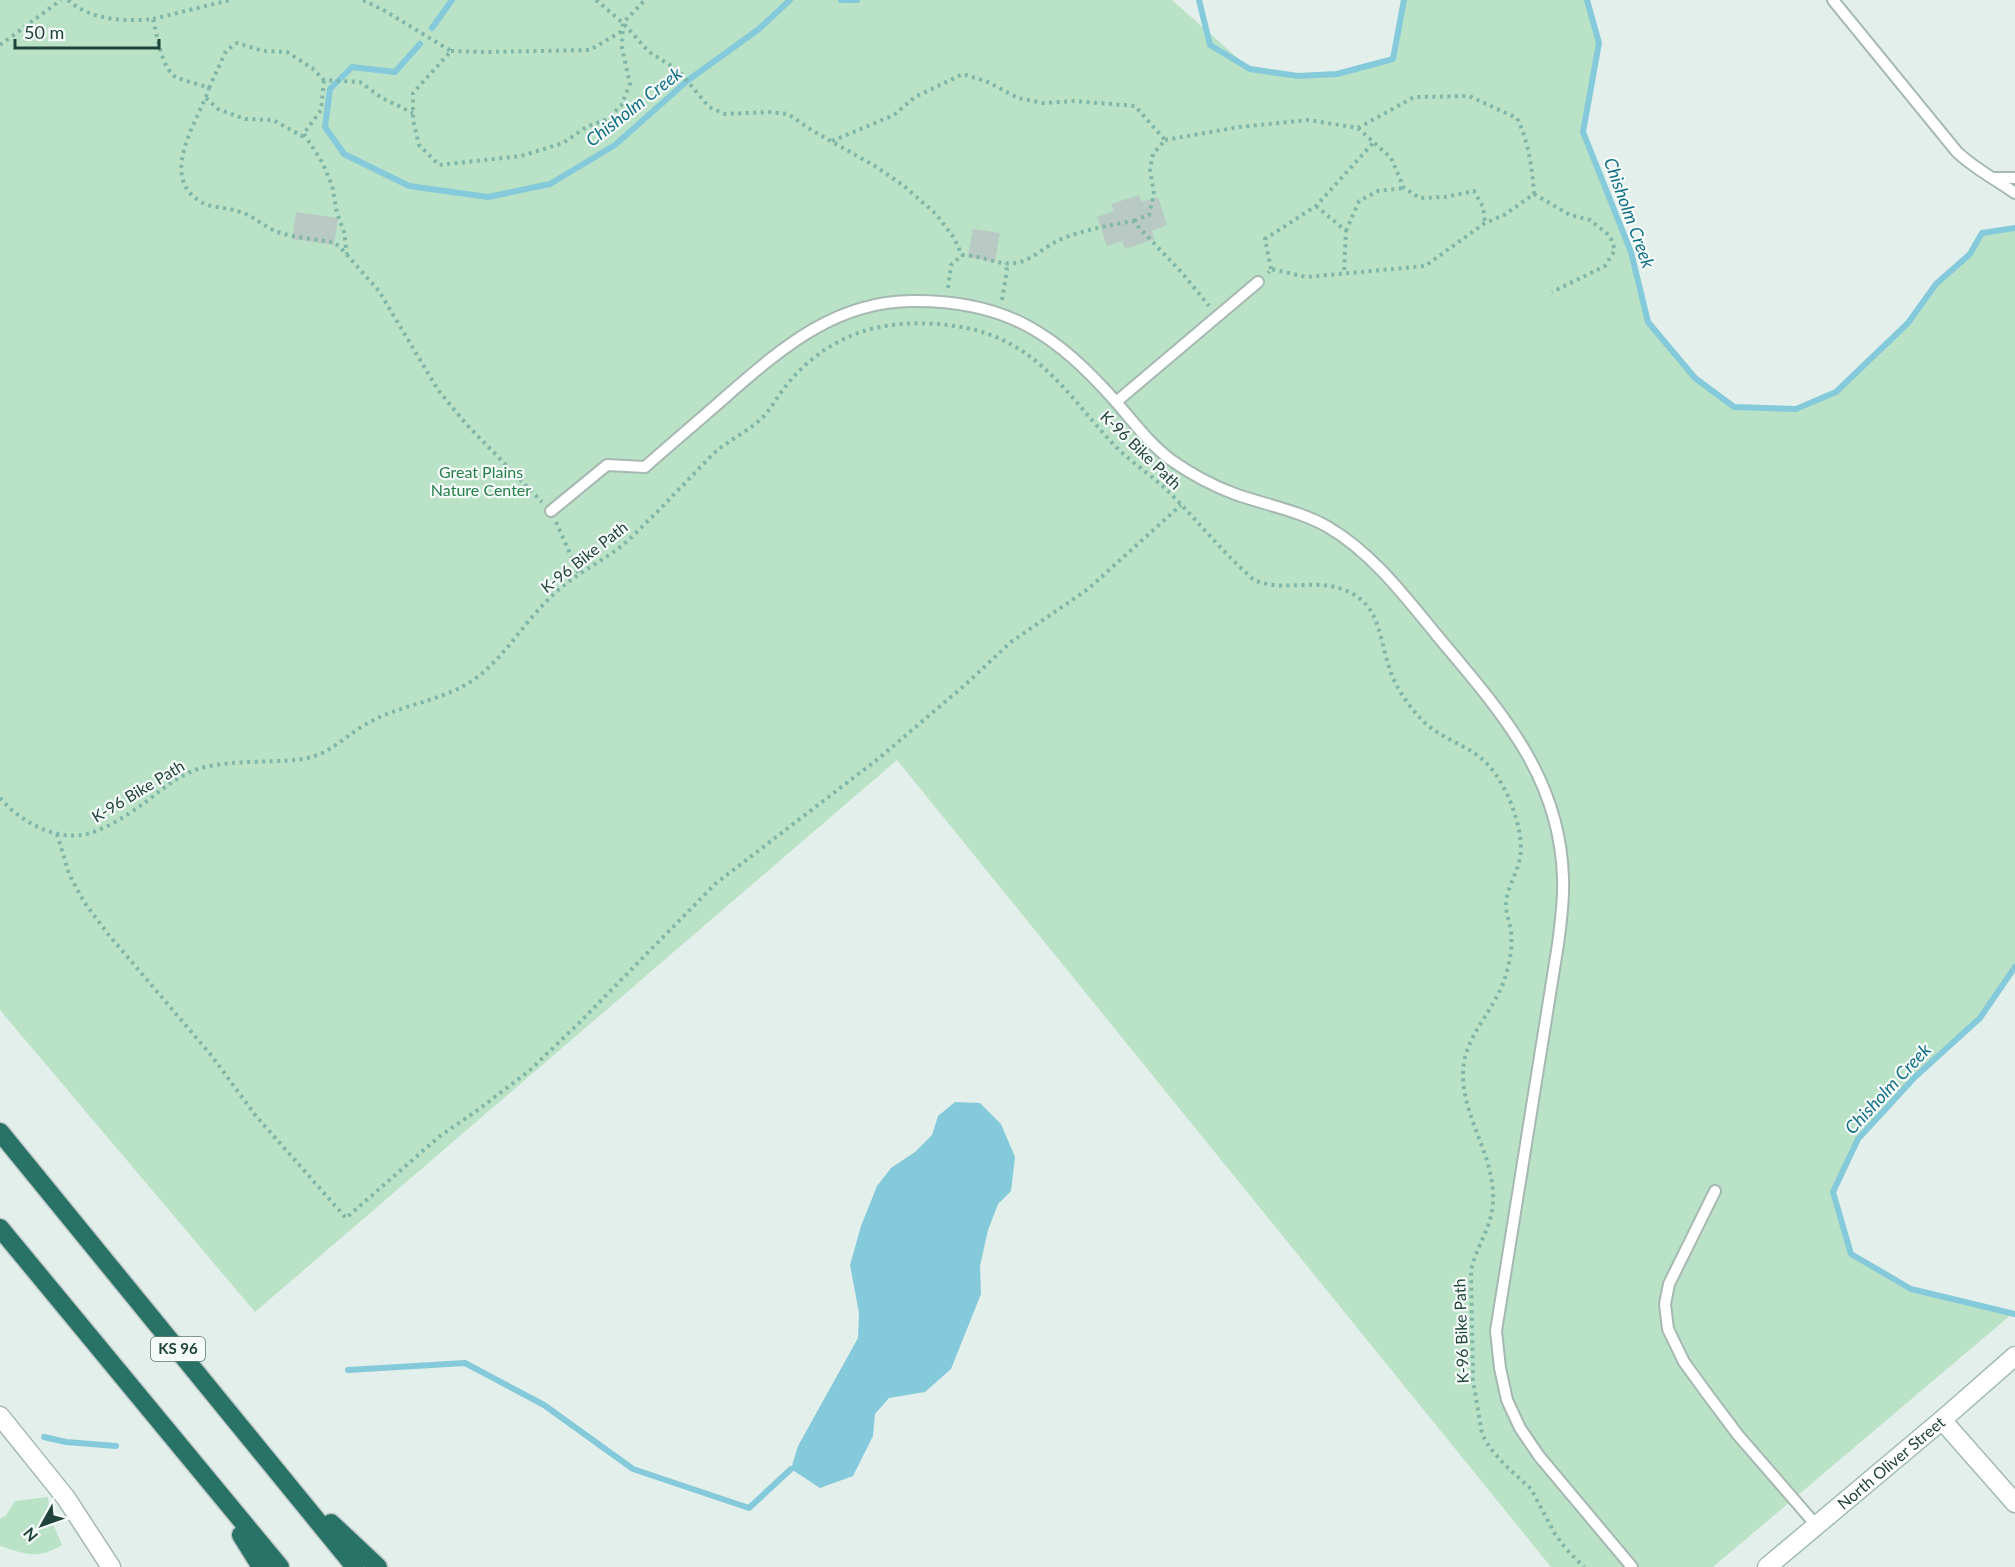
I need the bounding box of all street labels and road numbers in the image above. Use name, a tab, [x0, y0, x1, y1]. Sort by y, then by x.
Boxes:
street label: K-96 Bike Path	[1097, 406, 1186, 493]
street label: K-96 Bike Path	[537, 517, 631, 596]
street label: K-96 Bike Path	[88, 755, 188, 826]
street label: K-96 Bike Path	[1449, 1278, 1472, 1384]
road number: KS 96	[151, 1337, 205, 1361]
street label: North Oliver Street	[1833, 1412, 1948, 1513]

